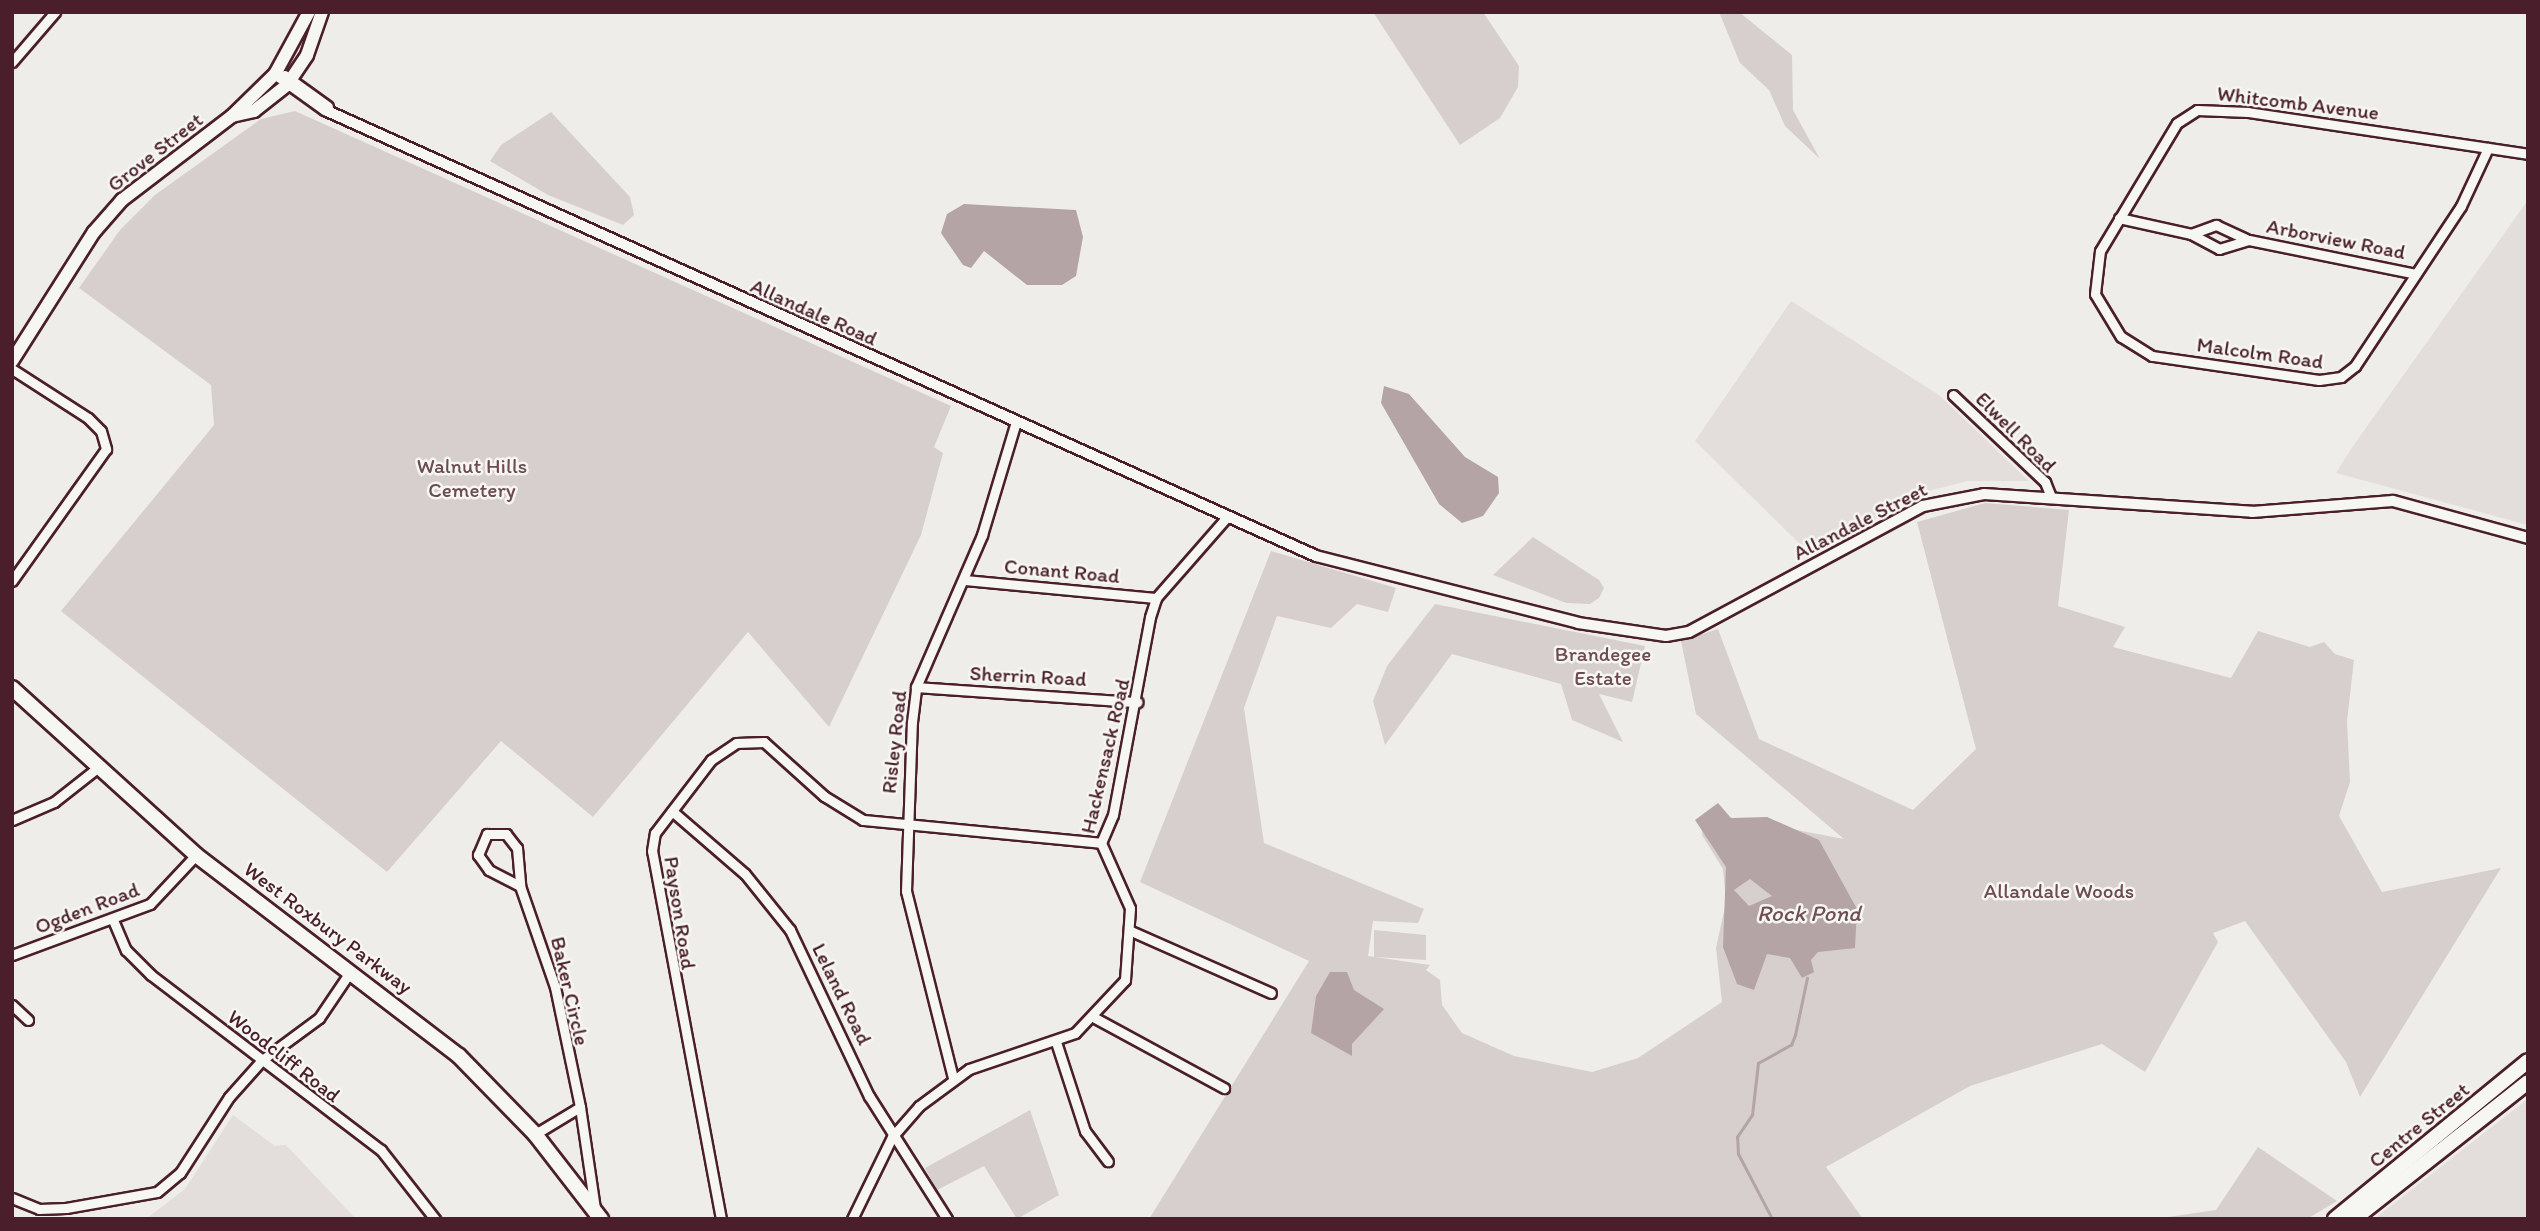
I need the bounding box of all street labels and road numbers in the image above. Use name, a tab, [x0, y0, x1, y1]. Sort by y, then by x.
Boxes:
street label: Whitcomb Avenue	[2216, 81, 2380, 125]
street label: Grove Street	[103, 107, 207, 197]
street label: Arborview Road	[2264, 213, 2408, 265]
street label: Allandale Road	[747, 273, 881, 351]
street label: Malcolm Road	[2195, 332, 2325, 374]
street label: Elwell Road	[1970, 386, 2062, 478]
street label: Allandale Street	[1789, 477, 1931, 565]
street label: Conant Road	[1003, 553, 1121, 589]
street label: Sherrin Road	[969, 660, 1087, 692]
street label: Hackensack Road	[1075, 676, 1135, 836]
street label: Risley Road	[876, 689, 912, 795]
street label: Payson Road	[659, 855, 701, 971]
street label: West Roxbury Parkway	[239, 857, 417, 999]
street label: Ogden Road	[32, 877, 142, 939]
street label: Baker Circle	[545, 934, 595, 1048]
street label: Leland Road	[807, 939, 877, 1049]
street label: Woodcliff Road	[223, 1004, 345, 1108]
street label: Centre Street	[2364, 1077, 2474, 1173]

